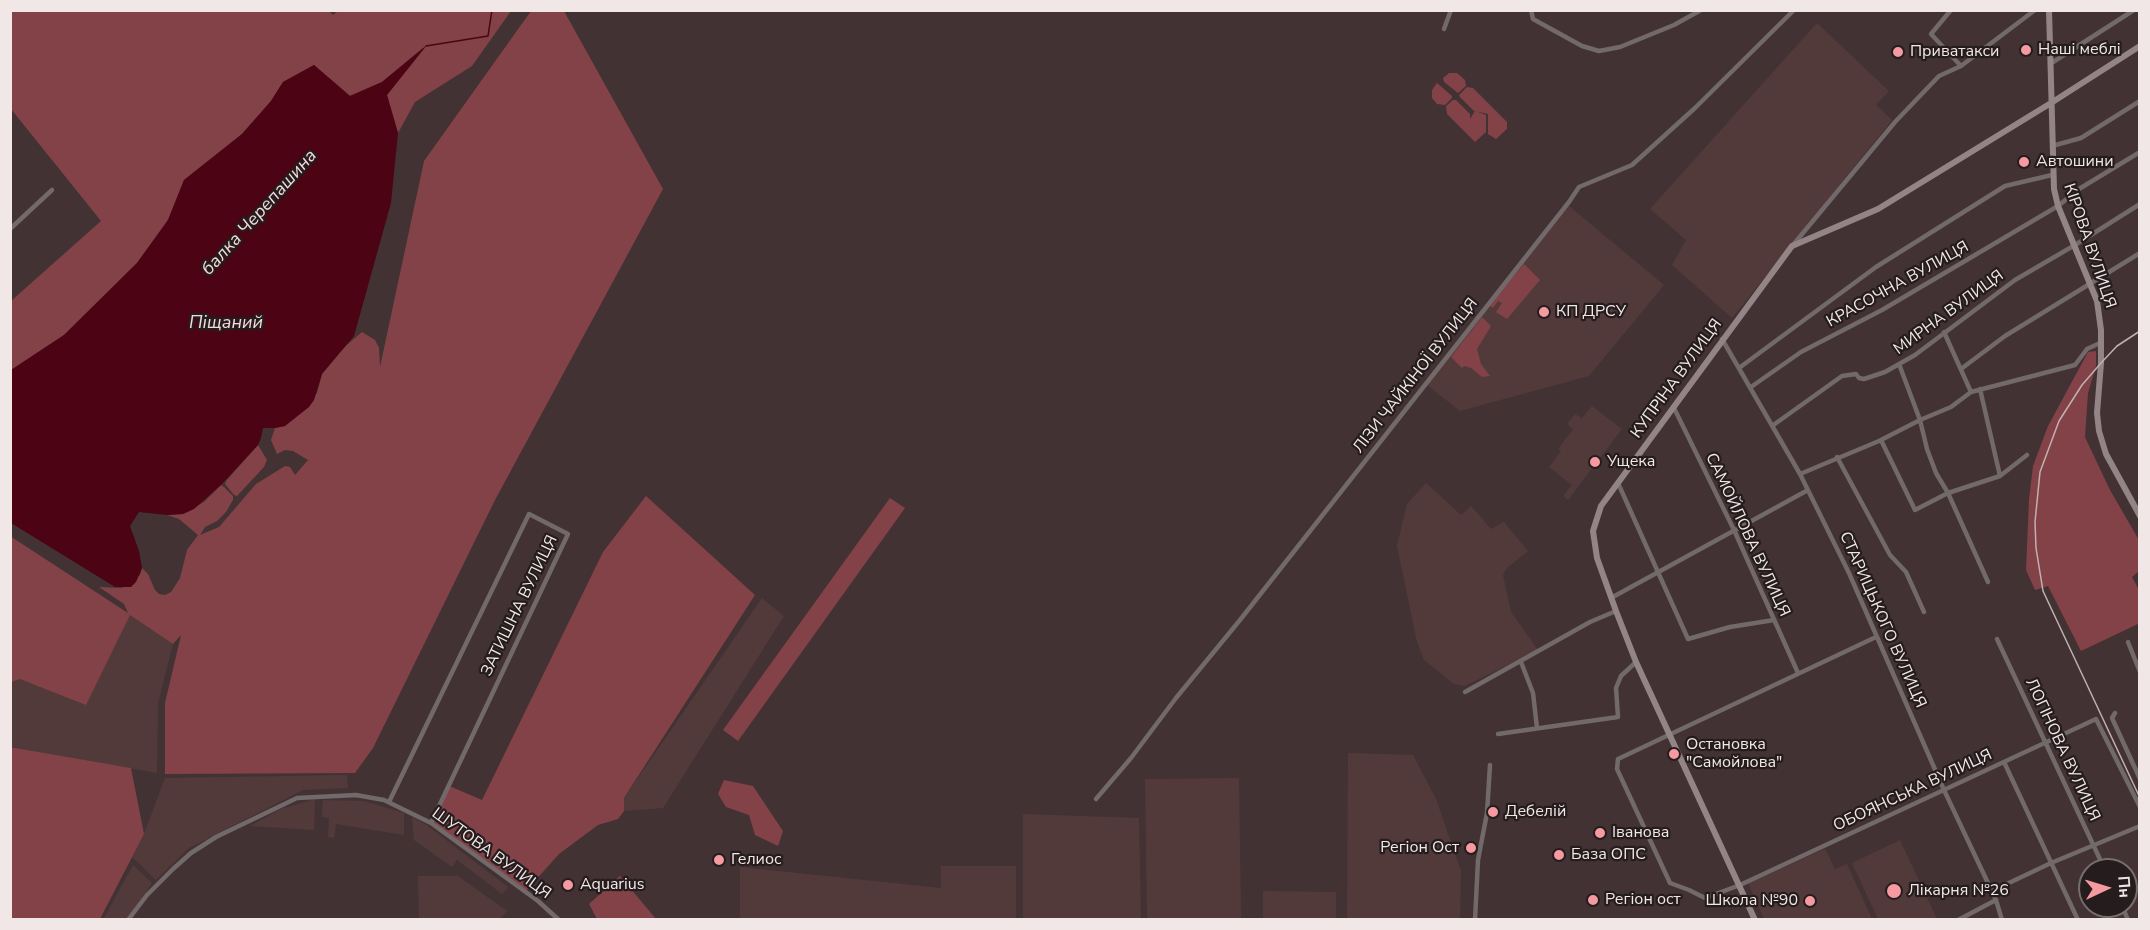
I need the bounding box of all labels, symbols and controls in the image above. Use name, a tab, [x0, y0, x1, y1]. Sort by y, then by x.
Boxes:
place label: Наші меблі	[2038, 40, 2121, 60]
place label: Приватакси	[1910, 42, 1999, 62]
marker: Наші меблі	[2019, 43, 2033, 57]
marker: Приватакси	[1891, 45, 1905, 59]
water label: балка Черепашина	[198, 146, 322, 280]
place label: Автошини	[2036, 152, 2114, 172]
marker: Автошини	[2017, 155, 2031, 169]
street label: КІРОВА ВУЛИЦЯ	[2059, 181, 2119, 311]
street label: КРАСОЧНА ВУЛИЦЯ	[1823, 238, 1973, 332]
street label: МИРНА ВУЛИЦЯ	[1890, 267, 2008, 359]
street label: ЛІЗИ ЧАЙКІНОЇ ВУЛИЦЯ	[1350, 295, 1482, 457]
place label: КП ДРСУ	[1556, 302, 1626, 322]
marker: КП ДРСУ	[1537, 305, 1551, 319]
water label: Піщаний	[189, 313, 263, 335]
street label: КУПРІНА ВУЛИЦЯ	[1627, 316, 1727, 442]
street label: САМОЙЛОВА ВУЛИЦЯ	[1701, 450, 1793, 620]
place label: Ущека	[1607, 452, 1655, 472]
marker: Ущека	[1588, 455, 1602, 469]
street label: СТАРИЦЬКОГО ВУЛИЦЯ	[1834, 529, 1930, 711]
street label: ЗАТИШНА ВУЛИЦЯ	[478, 532, 562, 680]
street label: ЛОГІНОВА ВУЛИЦЯ	[2020, 675, 2104, 825]
place label: Остановка "Самойлова"	[1686, 735, 1782, 773]
street label: ОБОЯНСЬКА ВУЛИЦЯ	[1831, 746, 1995, 836]
marker: Остановка "Самойлова"	[1667, 747, 1681, 761]
place label: Дебелій	[1505, 802, 1566, 822]
street label: ШУТОВА ВУЛИЦЯ	[428, 804, 554, 904]
marker: Дебелій	[1486, 805, 1500, 819]
place label: Іванова	[1612, 823, 1669, 843]
marker: Іванова	[1593, 826, 1607, 840]
place label: Регіон Ост	[1380, 838, 1459, 858]
marker: Регіон Ост	[1464, 841, 1478, 855]
place label: База ОПС	[1571, 845, 1646, 865]
marker: База ОПС	[1552, 848, 1566, 862]
place label: Гелиос	[731, 850, 782, 870]
marker: Гелиос	[712, 853, 726, 867]
north arrow	[2078, 858, 2138, 918]
place label: Aquarius	[580, 875, 644, 895]
text: Пн	[2112, 875, 2136, 899]
marker: Aquarius	[561, 878, 575, 892]
place label: Лікарня №26	[1908, 881, 2009, 901]
marker: Лікарня №26	[1885, 882, 1903, 900]
place label: Регіон ост	[1605, 890, 1681, 910]
place label: Школа №90	[1705, 891, 1798, 911]
marker: Регіон ост	[1586, 893, 1600, 907]
marker: Школа №90	[1803, 894, 1817, 908]

